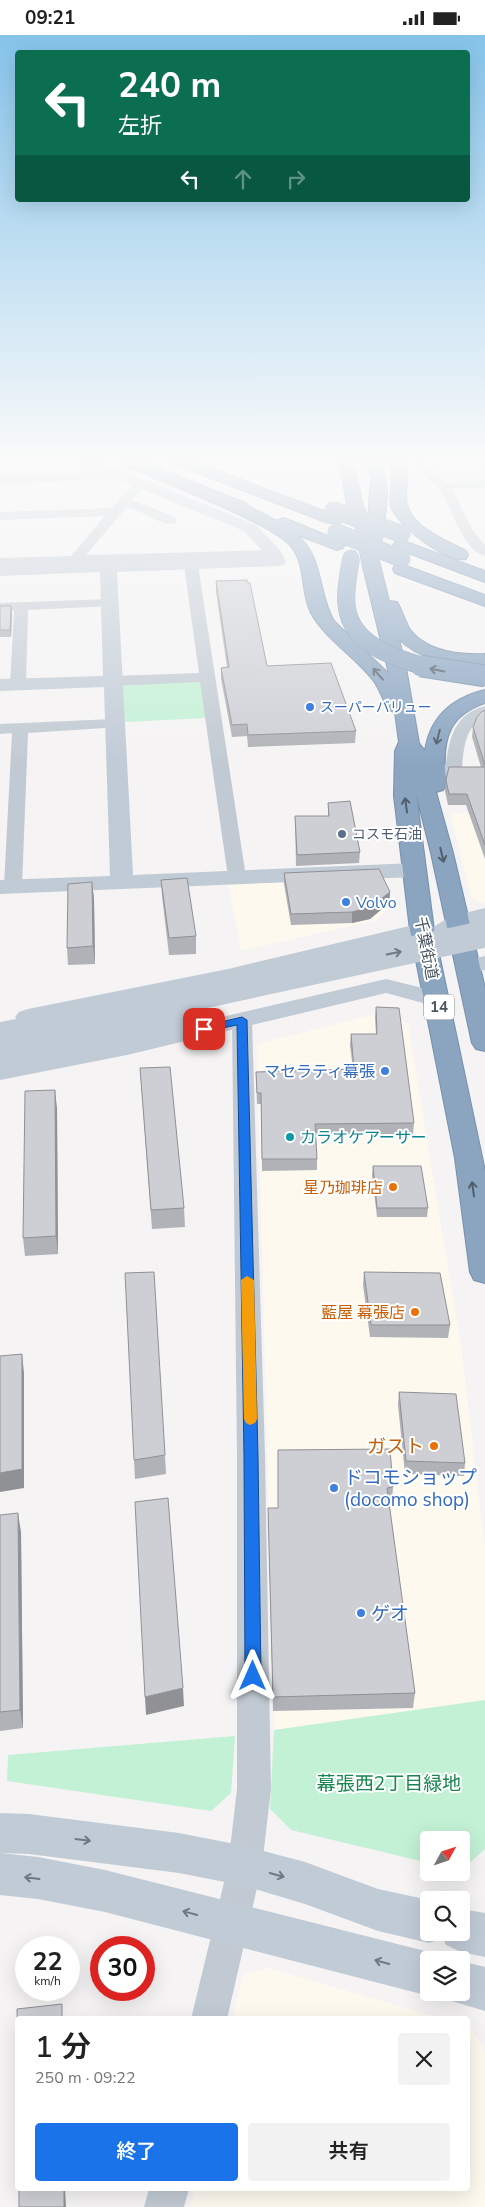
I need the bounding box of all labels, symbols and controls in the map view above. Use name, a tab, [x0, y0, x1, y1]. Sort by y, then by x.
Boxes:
text: 09:21	[25, 5, 75, 31]
text: 240 m	[118, 62, 221, 109]
icon: left	[35, 70, 100, 135]
text: 左折	[118, 111, 162, 141]
icon: left	[176, 165, 204, 193]
icon: ahead	[229, 165, 257, 193]
icon: right	[282, 165, 310, 193]
one-way arrow	[429, 665, 445, 674]
one-way arrow	[372, 668, 384, 681]
place label: スーパーバリュー	[320, 698, 432, 717]
marker: スーパーバリュー	[304, 701, 316, 713]
one-way arrow	[433, 729, 442, 745]
one-way arrow	[401, 797, 411, 813]
place label: コスモ石油	[352, 825, 422, 844]
marker: コスモ石油	[336, 828, 348, 840]
one-way arrow	[438, 847, 447, 863]
place label: Volvo	[355, 892, 397, 914]
marker: Volvo	[340, 896, 352, 908]
street label: 千葉街道	[409, 915, 443, 982]
one-way arrow	[386, 948, 402, 958]
road number: 14	[424, 995, 454, 1019]
pin	[183, 1008, 225, 1050]
icon: arrive	[190, 1015, 218, 1043]
place label: マセラティ幕張	[264, 1061, 375, 1083]
marker: マセラティ幕張	[379, 1065, 391, 1077]
place label: カラオケアーサー	[300, 1127, 427, 1149]
marker: カラオケアーサー	[284, 1131, 296, 1143]
place label: 星乃珈琲店	[303, 1177, 383, 1199]
marker: 星乃珈琲店	[387, 1181, 399, 1193]
one-way arrow	[468, 1181, 478, 1197]
place label: 藍屋 幕張店	[321, 1302, 405, 1324]
marker: 藍屋 幕張店	[409, 1306, 421, 1318]
place label: ガスト	[367, 1434, 424, 1460]
marker: ガスト	[428, 1440, 440, 1452]
place label: ドコモショップ (docomo shop)	[344, 1465, 477, 1513]
marker: ドコモショップ (docomo shop)	[328, 1482, 340, 1494]
place label: ゲオ	[371, 1601, 409, 1627]
marker: ゲオ	[355, 1607, 367, 1619]
position arrow	[226, 1649, 278, 1701]
park label: 幕張西2丁目緑地	[317, 1771, 461, 1797]
north arrow	[420, 1831, 470, 1881]
map controls	[420, 1831, 470, 2001]
one-way arrow	[75, 1836, 91, 1846]
one-way arrow	[269, 1871, 285, 1881]
one-way arrow	[24, 1873, 40, 1883]
button: search	[420, 1891, 470, 1941]
one-way arrow	[183, 1908, 199, 1917]
speed limit sign: 30	[90, 1936, 155, 2001]
text: 22	[32, 1945, 63, 1979]
button: layers	[420, 1951, 470, 2001]
one-way arrow	[374, 1956, 390, 1966]
text: km/h	[34, 1973, 61, 1989]
text: 1 分	[35, 2027, 91, 2068]
button: close	[398, 2033, 450, 2085]
text: 250 m · 09:22	[35, 2067, 136, 2089]
button: 終了	[35, 2123, 238, 2181]
button: 共有	[248, 2123, 450, 2181]

